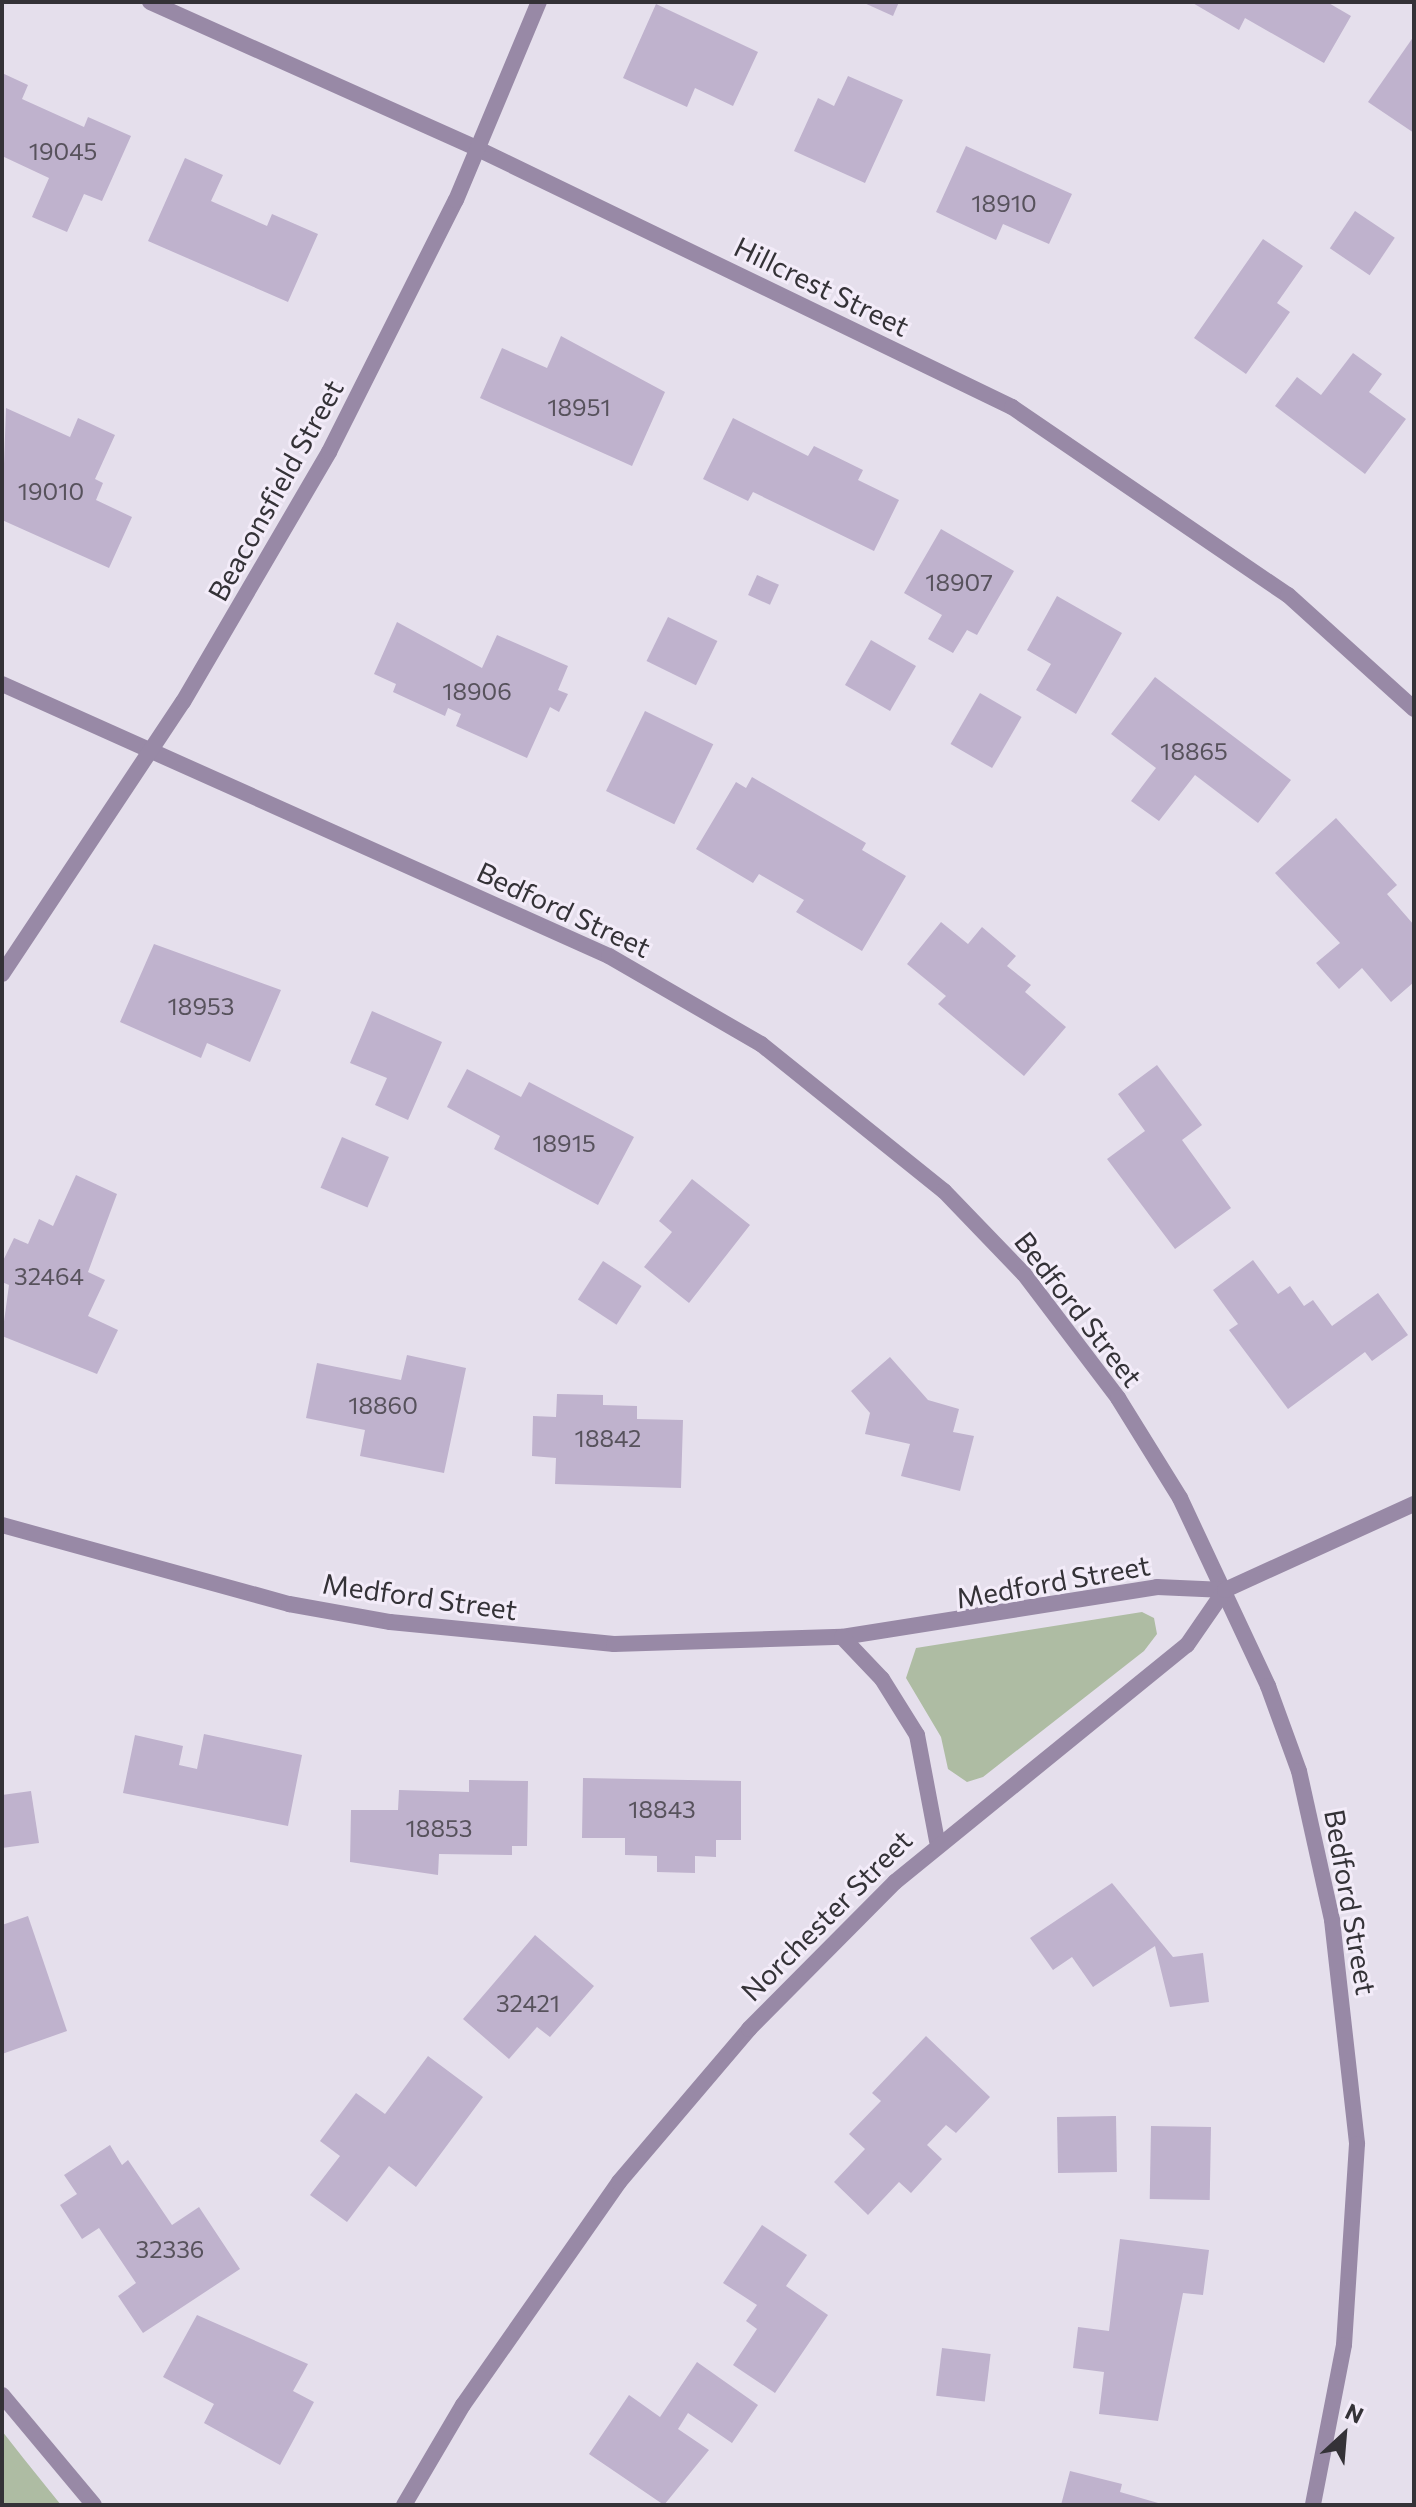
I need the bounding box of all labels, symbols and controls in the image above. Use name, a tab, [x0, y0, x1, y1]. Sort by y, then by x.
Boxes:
house number: 19045	[29, 137, 97, 165]
house number: 18910	[971, 189, 1037, 217]
street label: Hillcrest Street	[729, 229, 915, 343]
street label: Beaconsfield Street	[200, 374, 350, 606]
house number: 18951	[547, 393, 611, 421]
house number: 19010	[18, 477, 84, 505]
house number: 18907	[925, 568, 993, 596]
house number: 18906	[442, 677, 512, 705]
house number: 18865	[1160, 737, 1228, 765]
street label: Bedford Street	[472, 854, 656, 964]
house number: 18953	[168, 992, 234, 1020]
house number: 18915	[532, 1129, 596, 1157]
street label: Bedford Street	[1008, 1225, 1150, 1393]
house number: 32464	[14, 1262, 84, 1290]
house number: 18860	[348, 1391, 418, 1419]
house number: 18842	[575, 1424, 641, 1452]
street label: Medford Street	[953, 1547, 1153, 1615]
street label: Medford Street	[321, 1566, 519, 1626]
house number: 18843	[628, 1795, 696, 1823]
street label: Bedford Street	[1318, 1807, 1384, 1997]
house number: 18853	[406, 1814, 472, 1842]
street label: Norchester Street	[734, 1823, 918, 2007]
house number: 32421	[496, 1989, 560, 2017]
house number: 32336	[136, 2235, 204, 2263]
north arrow	[1304, 2395, 1384, 2475]
text: N	[1341, 2397, 1368, 2429]

